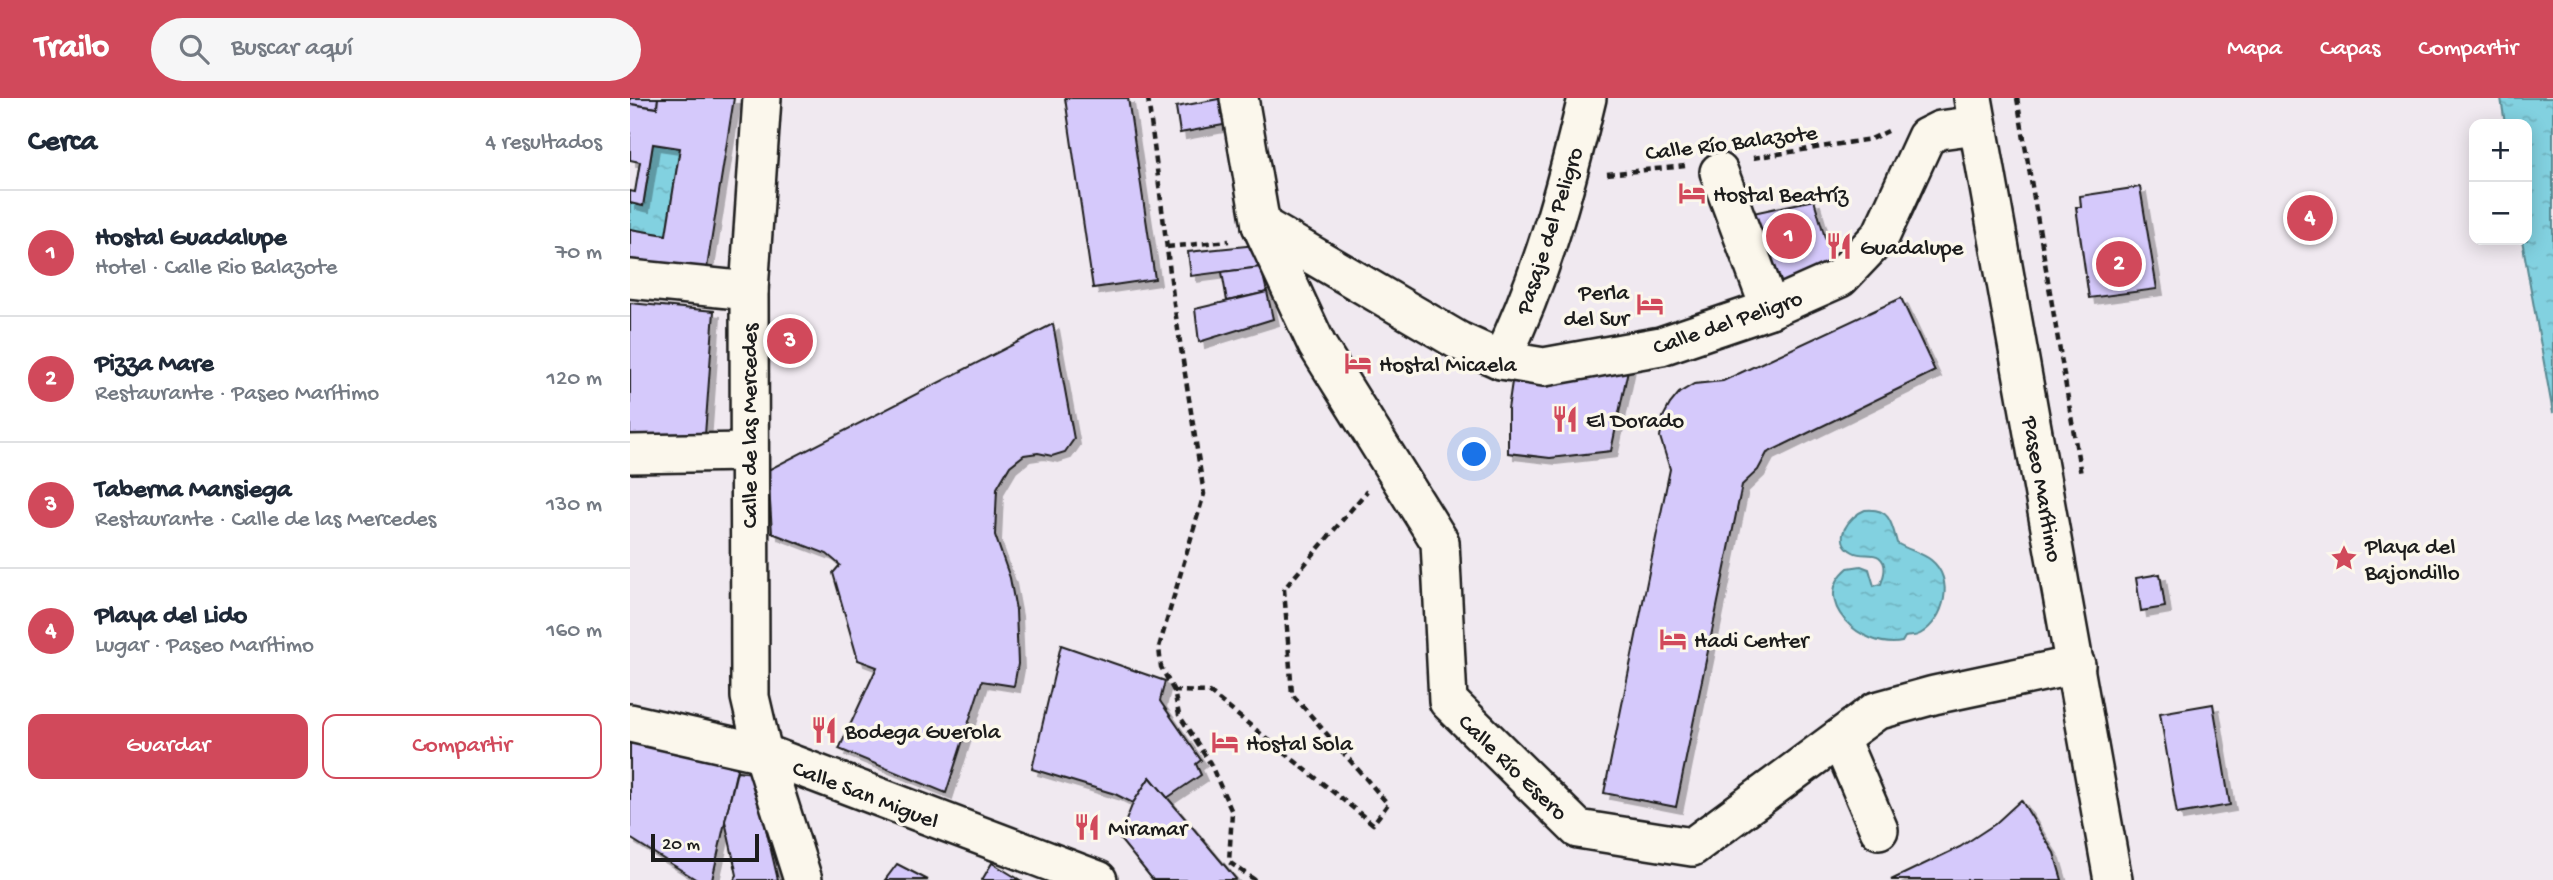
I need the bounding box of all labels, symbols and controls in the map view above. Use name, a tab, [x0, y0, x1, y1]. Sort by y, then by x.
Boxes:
search box	[151, 18, 641, 81]
text: Trailo	[35, 30, 109, 68]
icon: search	[175, 30, 213, 68]
text: Buscar aquí	[231, 34, 353, 65]
text: Mapa	[2227, 35, 2282, 64]
text: Capas	[2320, 35, 2380, 64]
text: Compartir	[2418, 35, 2518, 64]
map controls	[2469, 119, 2532, 245]
button: +	[2469, 119, 2532, 182]
street label: Calle Río Balazote	[1644, 120, 1820, 168]
text: Cerca	[28, 126, 97, 161]
text: 4 resultados	[485, 130, 602, 157]
street label: Pasaje del Peligro	[1511, 144, 1591, 319]
hotel icon: Hostal Beatríz	[1677, 178, 1707, 208]
button: −	[2469, 182, 2532, 245]
place label: Hostal Beatríz	[1713, 183, 1849, 210]
pin: 4	[2287, 192, 2333, 244]
pin: 1	[1766, 210, 1812, 262]
text: Hostal Guadalupe	[95, 224, 287, 255]
restaurant icon: Guadalupe	[1824, 231, 1854, 261]
place label: Guadalupe	[1860, 236, 1964, 263]
pin: 2	[2096, 238, 2142, 290]
text: 1	[46, 240, 56, 267]
text: 70 m	[555, 240, 602, 267]
text: Hotel · Calle Rio Balazote	[95, 255, 337, 282]
place label: Perla del Sur	[1564, 281, 1631, 334]
street label: Calle del Peligro	[1650, 286, 1806, 363]
hotel icon: Perla del Sur	[1635, 289, 1665, 319]
pin: 3	[767, 315, 813, 367]
street label: Calle de las Mercedes	[738, 323, 765, 528]
hotel icon: Hostal Micaela	[1343, 348, 1373, 378]
text: Pizza Mare	[95, 350, 214, 381]
place label: Hostal Micaela	[1379, 353, 1518, 380]
text: 2	[45, 366, 57, 393]
text: 120 m	[547, 366, 602, 393]
text: Restaurante · Paseo Marítimo	[95, 381, 379, 408]
restaurant icon: El Dorado	[1550, 404, 1580, 434]
place label: El Dorado	[1586, 409, 1684, 436]
street label: Paseo Marítimo	[2014, 414, 2067, 565]
your location	[1457, 437, 1491, 471]
text: Taberna Mansiega	[95, 476, 291, 507]
text: 3	[45, 492, 57, 519]
text: 130 m	[546, 492, 602, 519]
text: Restaurante · Calle de las Mercedes	[95, 507, 436, 534]
place label: Playa del Bajondillo	[2364, 535, 2460, 588]
place icon: Playa del Bajondillo	[2329, 543, 2359, 573]
text: Playa del Lido	[95, 602, 247, 633]
text: 4	[46, 618, 56, 645]
text: 160 m	[546, 618, 602, 645]
hotel icon: Hadi Center	[1658, 624, 1688, 654]
place label: Hadi Center	[1694, 629, 1810, 656]
text: Lugar · Paseo Marítimo	[95, 633, 314, 660]
street label: Calle Río Esero	[1451, 710, 1572, 828]
button: Guardar	[28, 714, 308, 779]
button: Compartir	[322, 714, 602, 779]
restaurant icon: Bodega Guerola	[809, 715, 839, 745]
place label: Bodega Guerola	[844, 720, 1002, 747]
hotel icon: Hostal Sola	[1210, 727, 1240, 757]
place label: Hostal Sola	[1246, 732, 1354, 759]
street label: Calle San Miguel	[788, 756, 942, 837]
restaurant icon: Miramar	[1072, 812, 1102, 842]
place label: Miramar	[1108, 817, 1189, 844]
scale bar	[651, 831, 760, 863]
text: 20 m	[662, 834, 700, 857]

